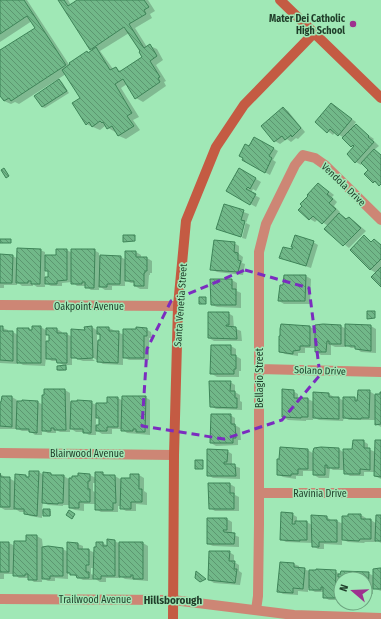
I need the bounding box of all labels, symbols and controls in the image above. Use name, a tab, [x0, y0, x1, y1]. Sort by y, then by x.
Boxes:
place label: Mater Dei Catholic High School	[269, 13, 346, 37]
marker: Mater Dei Catholic High School	[348, 19, 358, 29]
street label: Vendola Drive	[319, 161, 368, 209]
street label: Santa Venetia Street	[172, 262, 190, 347]
street label: Oakpoint Avenue	[54, 301, 124, 313]
street label: Bellagio Street	[254, 347, 266, 408]
street label: Solano Drive	[294, 364, 346, 378]
street label: Blairwood Avenue	[50, 448, 124, 460]
street label: Ravinia Drive	[293, 488, 347, 500]
north arrow	[333, 571, 373, 611]
text: N	[337, 583, 351, 593]
street label: Trailwood Avenue	[59, 594, 131, 606]
district label: Hillsborough	[144, 594, 203, 607]

